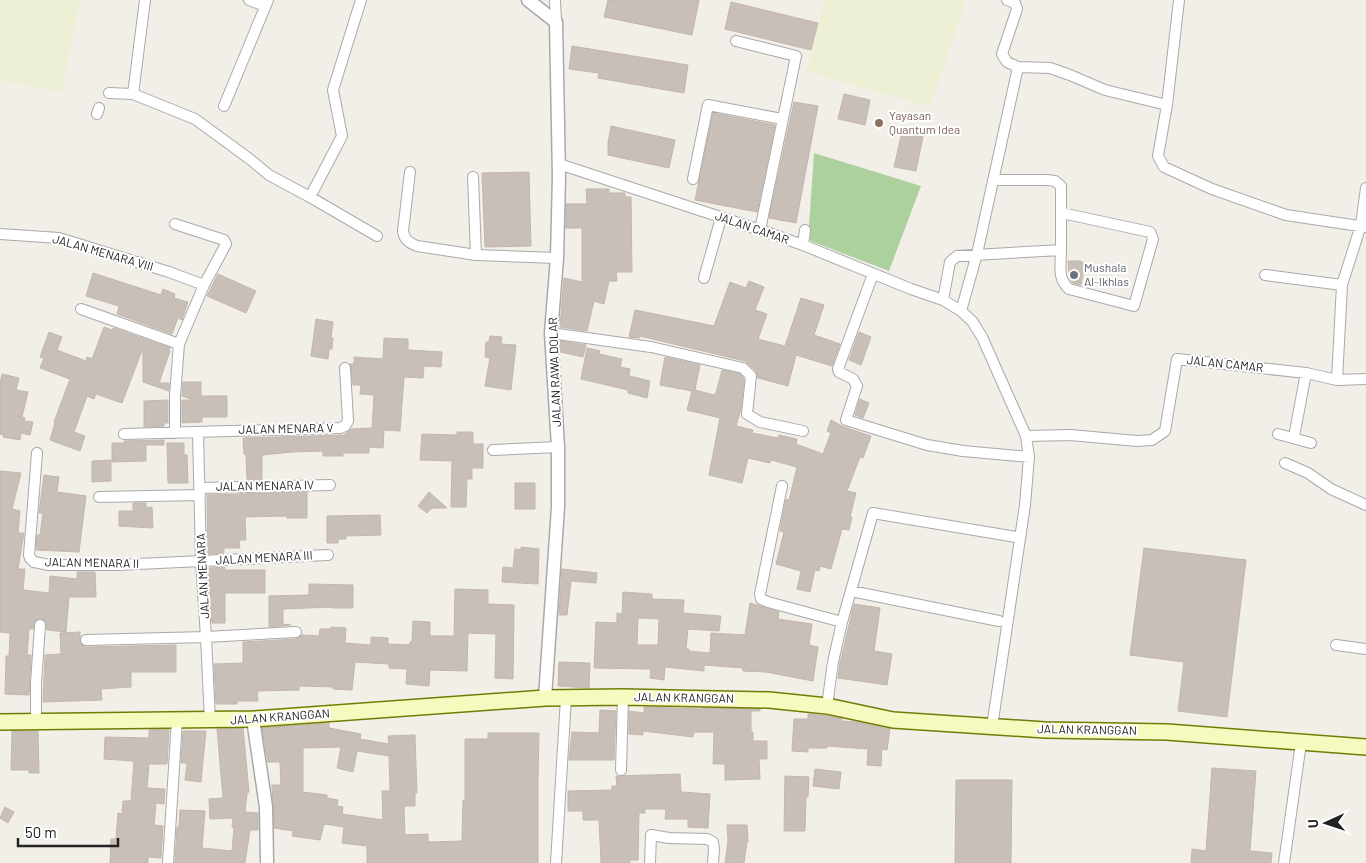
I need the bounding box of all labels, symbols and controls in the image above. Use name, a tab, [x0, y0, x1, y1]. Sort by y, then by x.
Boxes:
place label: Yayasan Quantum Idea	[889, 108, 960, 136]
marker: Yayasan Quantum Idea	[873, 117, 885, 129]
street label: JALAN CAMAR	[714, 208, 791, 246]
street label: JALAN MENARA VIII	[51, 231, 155, 273]
place label: Mushala Al-Ikhlas	[1084, 260, 1129, 288]
marker: Mushala Al-Ikhlas	[1068, 269, 1080, 281]
street label: JALAN RAWA DOLAR	[545, 317, 563, 427]
street label: JALAN CAMAR	[1186, 352, 1264, 374]
street label: JALAN MENARA V	[238, 420, 334, 436]
street label: JALAN MENARA IV	[216, 477, 314, 493]
street label: JALAN MENARA	[193, 533, 211, 619]
street label: JALAN MENARA III	[215, 547, 313, 567]
street label: JALAN MENARA II	[45, 554, 139, 570]
street label: JALAN KRANGGAN	[634, 689, 734, 705]
street label: JALAN KRANGGAN	[230, 706, 330, 726]
street label: JALAN KRANGGAN	[1037, 721, 1137, 737]
north arrow	[1301, 798, 1351, 848]
scale bar	[18, 816, 118, 848]
text: U	[1304, 819, 1321, 829]
text: 50 m	[25, 823, 57, 841]

